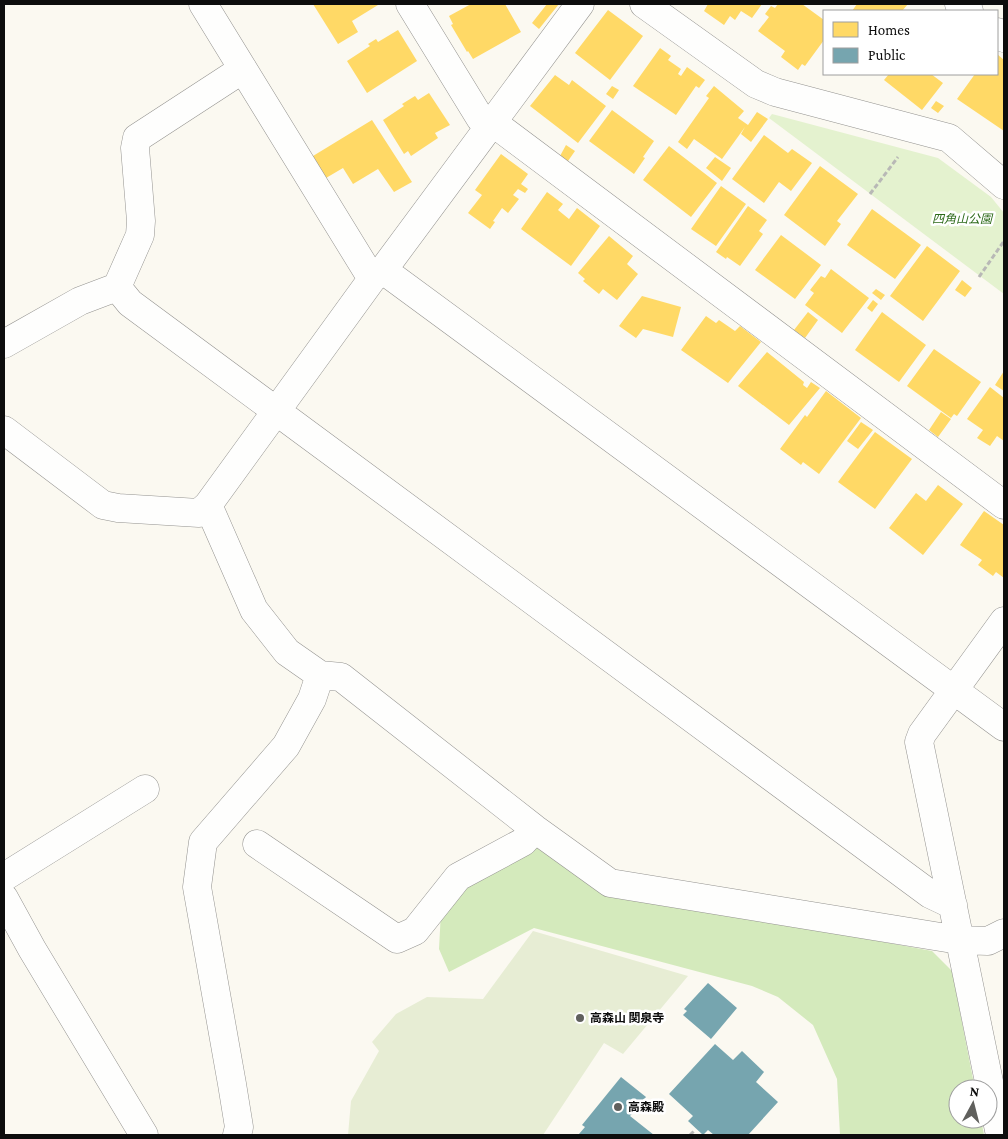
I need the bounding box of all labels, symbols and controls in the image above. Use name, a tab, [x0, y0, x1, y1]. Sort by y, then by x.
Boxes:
legend	[823, 10, 998, 75]
text: Homes	[868, 22, 910, 38]
text: Public	[868, 47, 906, 63]
park label: 四角山公園	[932, 212, 994, 226]
place label: 高森山 関泉寺	[590, 1011, 664, 1025]
marker: 高森山 関泉寺	[574, 1012, 586, 1024]
north arrow	[948, 1079, 998, 1129]
text: N	[969, 1083, 981, 1100]
place label: 高森殿	[628, 1100, 664, 1114]
marker: 高森殿	[612, 1101, 624, 1113]

